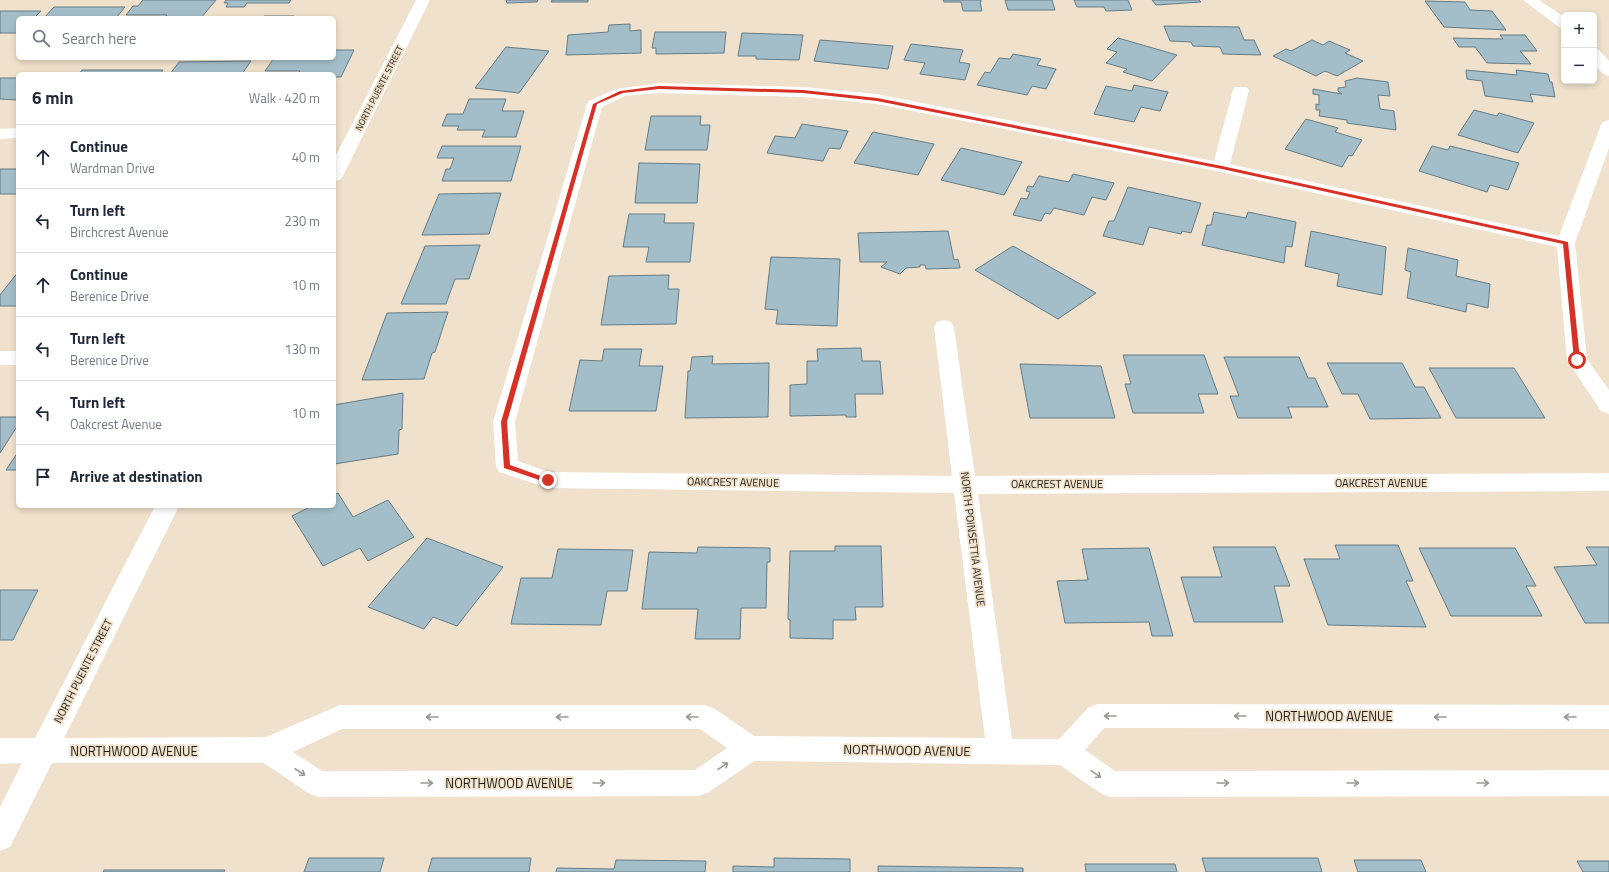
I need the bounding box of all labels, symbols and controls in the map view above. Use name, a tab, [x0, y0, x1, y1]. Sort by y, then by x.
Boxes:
map controls	[1561, 12, 1597, 84]
button: +	[1561, 12, 1597, 48]
search box	[16, 16, 336, 60]
icon: search	[30, 27, 52, 49]
text: Search here	[62, 27, 136, 50]
street label: NORTH PUENTE STREET	[352, 43, 406, 133]
button: −	[1561, 48, 1597, 84]
text: 6 min	[32, 85, 73, 111]
text: Walk · 420 m	[249, 88, 320, 108]
text: Continue	[70, 135, 128, 158]
icon: ahead	[32, 146, 54, 168]
text: 40 m	[292, 147, 320, 167]
text: Wardman Drive	[70, 158, 155, 178]
text: Turn left	[70, 199, 125, 222]
icon: left	[32, 210, 54, 232]
text: 230 m	[284, 211, 320, 231]
text: Birchcrest Avenue	[70, 222, 169, 242]
text: Continue	[70, 263, 128, 286]
icon: ahead	[32, 274, 54, 296]
text: 10 m	[292, 275, 320, 295]
text: Berenice Drive	[70, 286, 149, 306]
text: Turn left	[70, 327, 125, 350]
icon: left	[32, 338, 54, 360]
text: 130 m	[284, 339, 320, 359]
text: Berenice Drive	[70, 350, 149, 370]
route start	[1568, 351, 1586, 369]
text: Turn left	[70, 391, 125, 414]
icon: left	[32, 402, 54, 424]
text: 10 m	[292, 403, 320, 423]
text: Oakcrest Avenue	[70, 414, 162, 434]
text: Arrive at destination	[70, 465, 203, 488]
icon: arrive	[32, 466, 54, 488]
route end	[539, 471, 557, 489]
street label: NORTH POINSETTIA AVENUE	[957, 471, 989, 607]
street label: OAKCREST AVENUE	[687, 473, 779, 491]
street label: OAKCREST AVENUE	[1335, 475, 1427, 491]
street label: OAKCREST AVENUE	[1011, 476, 1103, 492]
street label: NORTH PUENTE STREET	[50, 616, 116, 726]
street label: NORTHWOOD AVENUE	[1265, 706, 1393, 726]
one-way arrow	[1104, 712, 1117, 720]
one-way arrow	[1234, 712, 1247, 720]
one-way arrow	[426, 713, 439, 721]
one-way arrow	[556, 713, 569, 721]
one-way arrow	[686, 713, 699, 721]
one-way arrow	[1434, 713, 1447, 721]
one-way arrow	[1564, 713, 1577, 721]
street label: NORTHWOOD AVENUE	[843, 739, 971, 761]
street label: NORTHWOOD AVENUE	[70, 741, 198, 761]
one-way arrow	[718, 762, 729, 770]
one-way arrow	[294, 768, 305, 776]
one-way arrow	[1091, 770, 1102, 778]
street label: NORTHWOOD AVENUE	[445, 773, 573, 793]
one-way arrow	[420, 779, 433, 787]
one-way arrow	[592, 779, 605, 787]
one-way arrow	[1216, 779, 1229, 787]
one-way arrow	[1346, 779, 1359, 787]
one-way arrow	[1476, 779, 1489, 787]

